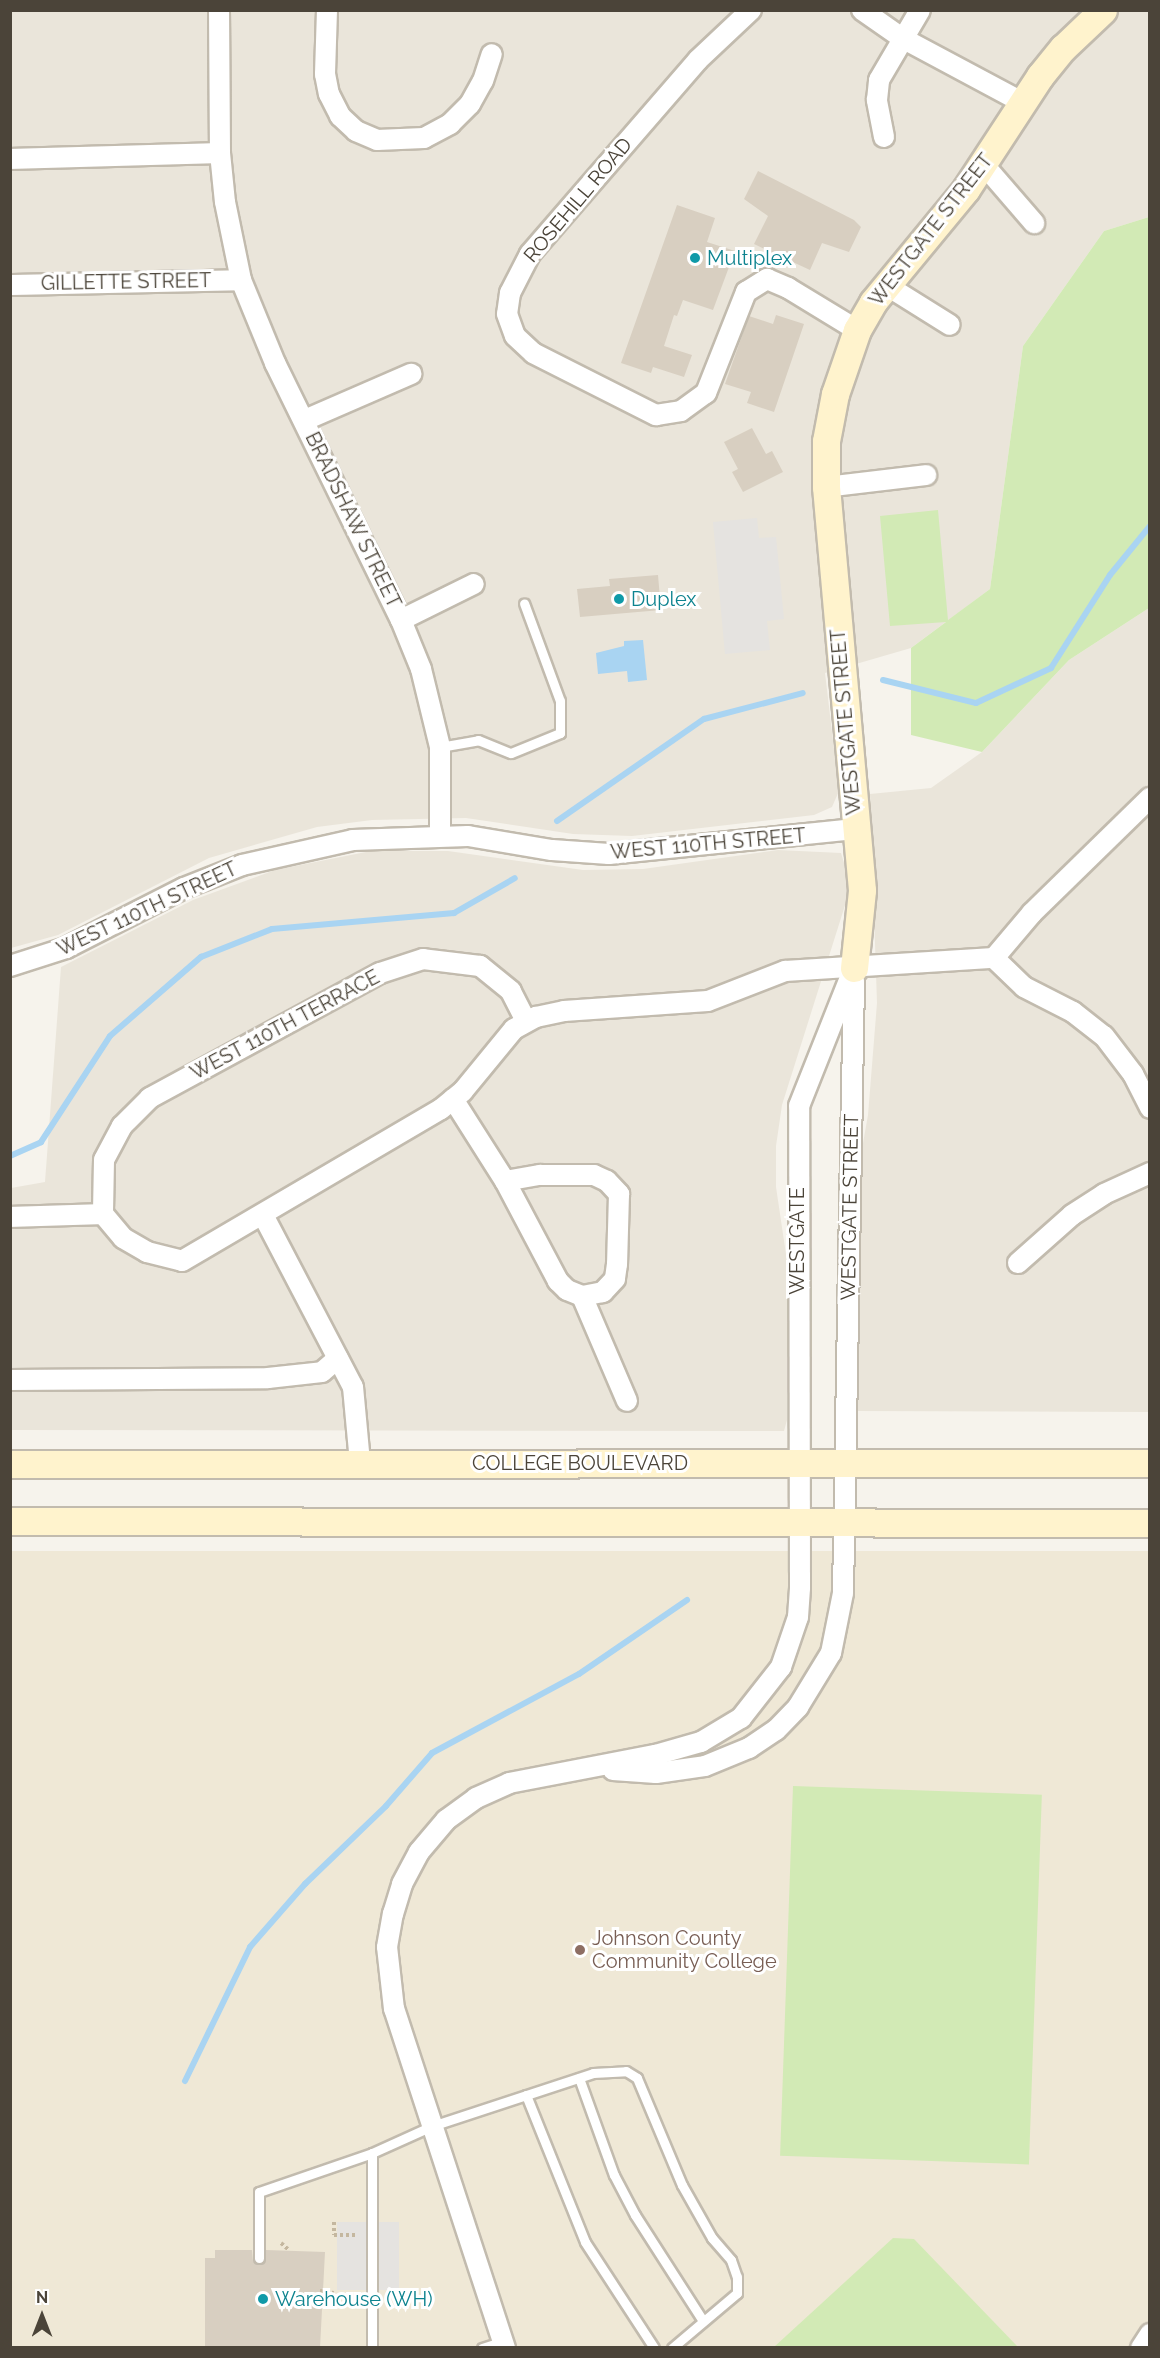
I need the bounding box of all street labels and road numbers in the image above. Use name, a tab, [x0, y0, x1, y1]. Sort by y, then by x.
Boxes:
street label: ROSEHILL ROAD	[519, 133, 637, 267]
street label: WESTGATE STREET	[864, 149, 998, 311]
street label: GILLETTE STREET	[41, 269, 211, 295]
street label: BRADSHAW STREET	[300, 428, 406, 612]
street label: WESTGATE STREET	[826, 628, 866, 816]
street label: WEST 110TH STREET	[609, 823, 807, 865]
street label: WEST 110TH STREET	[53, 857, 241, 961]
street label: WEST 110TH TERRACE	[186, 965, 384, 1085]
street label: WESTGATE STREET	[836, 1113, 864, 1301]
street label: WESTGATE	[785, 1187, 809, 1295]
street label: COLLEGE BOULEVARD	[472, 1451, 688, 1475]

